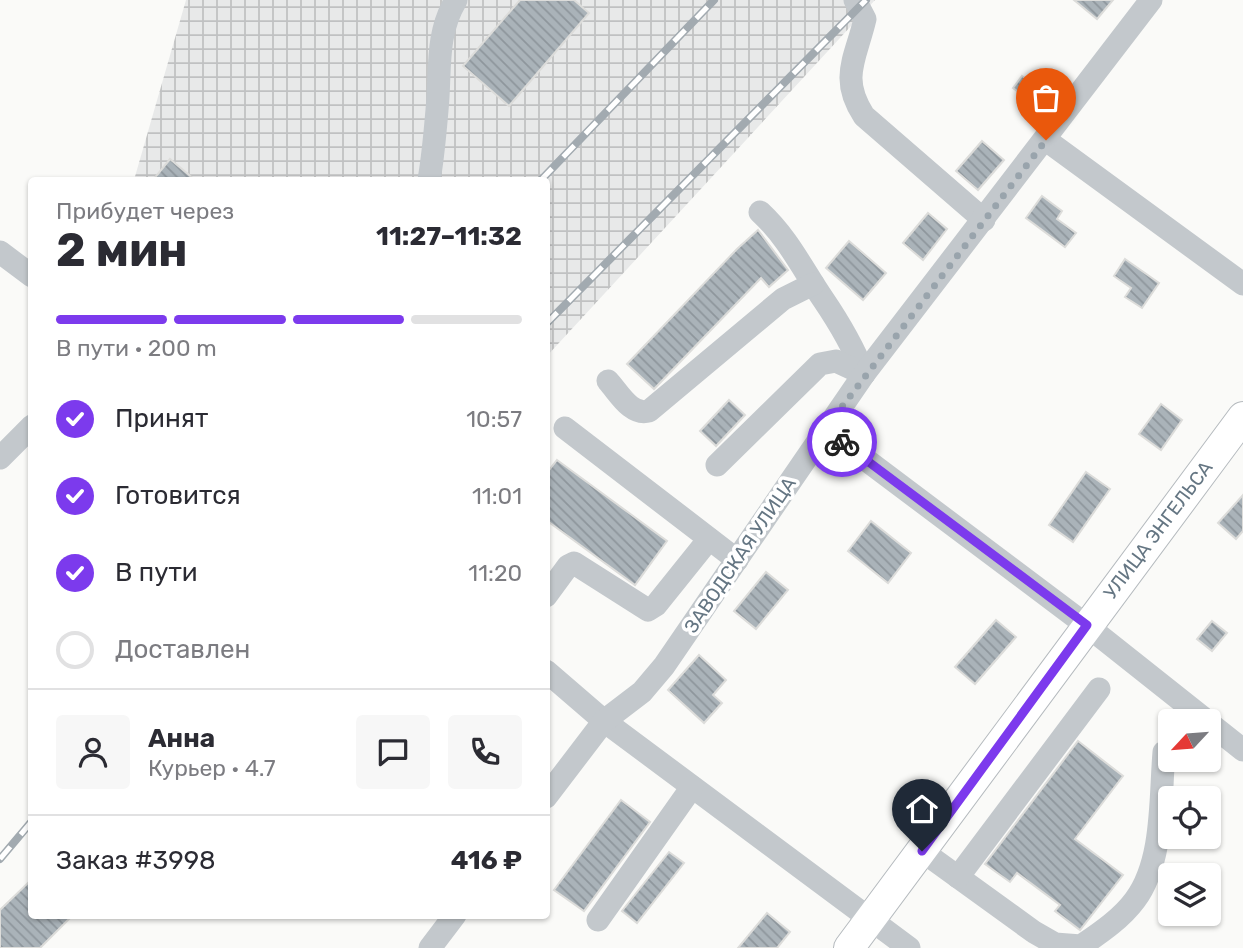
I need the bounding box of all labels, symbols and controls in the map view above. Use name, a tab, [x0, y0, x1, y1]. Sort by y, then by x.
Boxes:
pin	[1016, 68, 1076, 140]
icon: bag	[1027, 79, 1065, 117]
text: Прибудет через	[56, 197, 234, 225]
text: 11:27–11:32	[376, 221, 522, 252]
text: 2 мин	[56, 223, 188, 278]
text: В пути · 200 m	[56, 334, 217, 362]
icon: check	[56, 400, 94, 438]
text: Принят	[115, 403, 208, 434]
text: 10:57	[466, 405, 522, 433]
courier	[807, 407, 877, 477]
icon: bike	[823, 423, 861, 461]
street label: УЛИЦА ЭНГЕЛЬСА	[1099, 456, 1218, 604]
street label: ЗАВОДСКАЯ УЛИЦА	[679, 472, 801, 637]
icon: check	[56, 477, 94, 515]
text: Готовится	[115, 480, 241, 511]
text: 11:01	[472, 482, 522, 510]
icon: check	[56, 554, 94, 592]
text: В пути	[115, 557, 198, 588]
text: 11:20	[468, 559, 522, 587]
text: Доставлен	[115, 634, 250, 665]
north arrow	[1158, 709, 1222, 772]
map controls	[1158, 709, 1221, 926]
button: person	[56, 715, 130, 789]
button: chat	[356, 715, 430, 789]
button: phone	[448, 715, 522, 789]
text: Анна	[148, 723, 215, 754]
text: Курьер · 4.7	[148, 754, 276, 782]
pin	[892, 779, 952, 851]
button: locate	[1158, 786, 1221, 849]
icon: home	[903, 790, 941, 828]
text: Заказ #3998	[56, 845, 216, 876]
text: 416 ₽	[451, 845, 522, 876]
button: layers	[1158, 863, 1221, 926]

